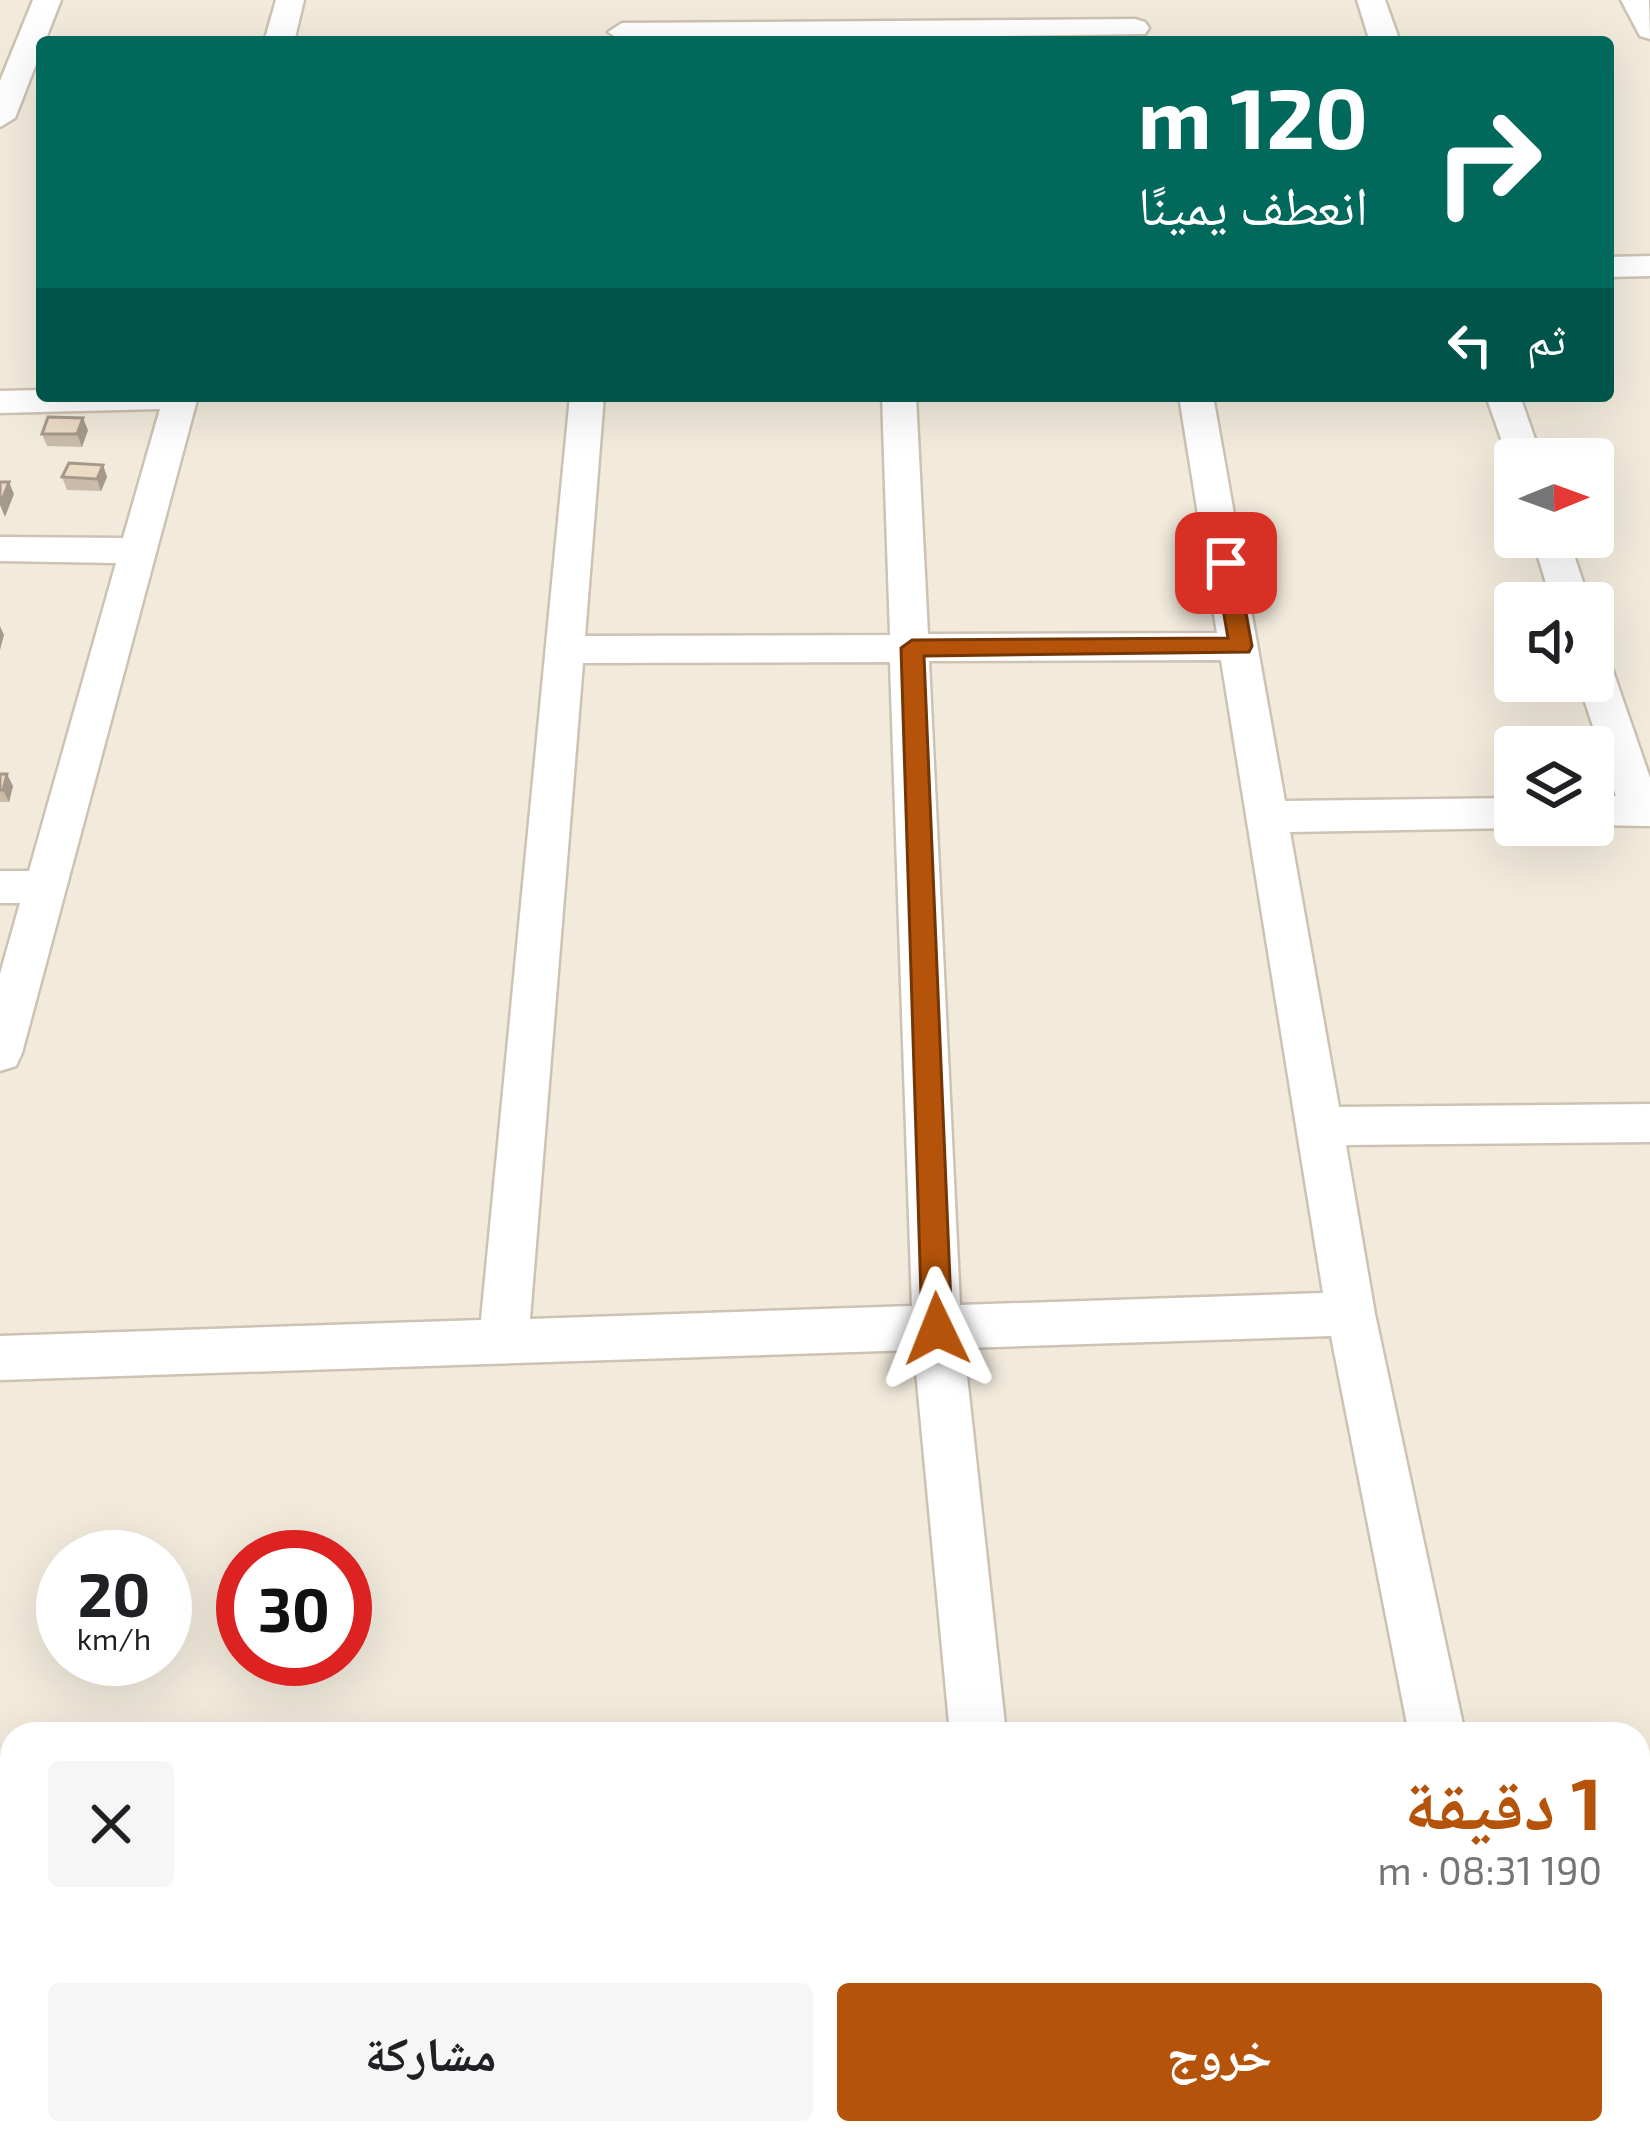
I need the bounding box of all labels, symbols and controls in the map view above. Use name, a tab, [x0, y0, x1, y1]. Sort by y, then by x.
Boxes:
text: 120 m	[1138, 65, 1368, 166]
icon: right	[1410, 84, 1566, 240]
text: انعطف يمينًا	[1138, 171, 1368, 236]
text: ثم	[1527, 310, 1566, 364]
icon: left	[1437, 312, 1503, 378]
north arrow	[1494, 438, 1614, 558]
map controls	[1494, 438, 1614, 846]
pin	[1175, 512, 1277, 614]
icon: arrive	[1193, 530, 1259, 596]
button: sound	[1494, 582, 1614, 702]
button: layers	[1494, 726, 1614, 846]
position arrow	[874, 1266, 1000, 1392]
speed limit sign: 30	[216, 1530, 372, 1686]
text: 20	[78, 1557, 150, 1629]
text: km/h	[77, 1620, 151, 1656]
text: 1 دقيقة	[1404, 1758, 1602, 1844]
button: close	[48, 1761, 174, 1887]
text: 190 m · 08:31	[1378, 1846, 1602, 1893]
button: مشاركة	[48, 1983, 813, 2121]
button: خروج	[837, 1983, 1602, 2121]

